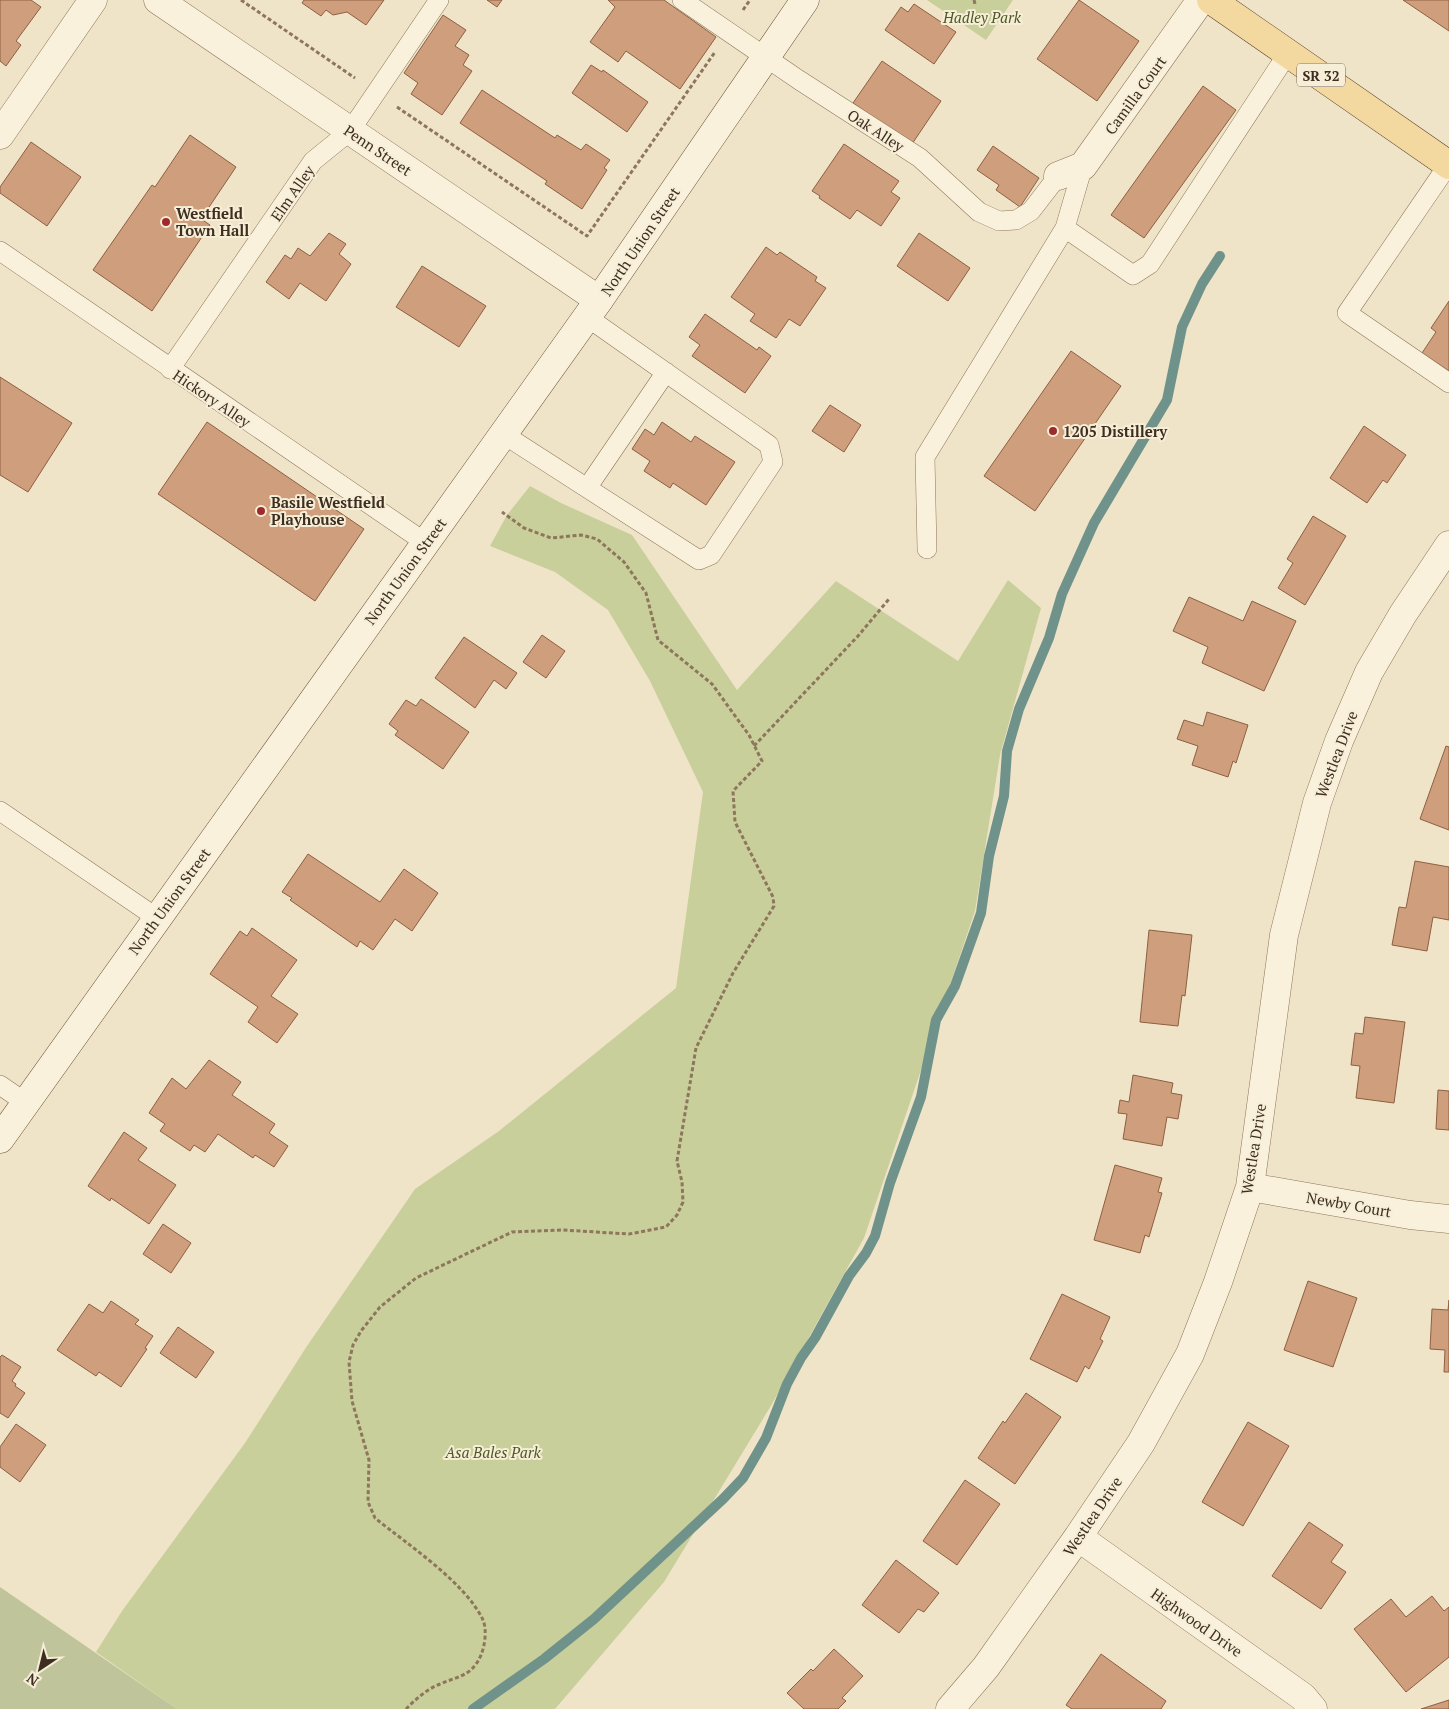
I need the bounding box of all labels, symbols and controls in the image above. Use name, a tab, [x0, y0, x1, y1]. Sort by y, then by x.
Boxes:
park label: Hadley Park	[942, 7, 1022, 27]
street label: Camilla Court	[1100, 51, 1171, 138]
road number: SR 32	[1297, 64, 1345, 86]
street label: Oak Alley	[844, 104, 909, 156]
street label: Penn Street	[340, 120, 416, 180]
street label: Elm Alley	[266, 161, 319, 225]
street label: North Union Street	[596, 182, 684, 299]
place label: Westfield Town Hall	[176, 203, 249, 240]
marker: Westfield Town Hall	[160, 216, 172, 228]
street label: Hickory Alley	[169, 365, 255, 432]
place label: 1205 Distillery	[1063, 421, 1168, 441]
marker: 1205 Distillery	[1047, 425, 1059, 437]
place label: Basile Westfield Playhouse	[271, 492, 385, 529]
marker: Basile Westfield Playhouse	[255, 505, 267, 517]
street label: North Union Street	[359, 513, 451, 628]
street label: Westlea Drive	[1310, 708, 1362, 800]
street label: North Union Street	[123, 843, 215, 958]
street label: Westlea Drive	[1236, 1102, 1270, 1196]
street label: Newby Court	[1305, 1187, 1394, 1221]
park label: Asa Bales Park	[444, 1442, 541, 1462]
street label: Westlea Drive	[1058, 1472, 1126, 1560]
street label: Highwood Drive	[1147, 1583, 1247, 1661]
north arrow	[15, 1644, 65, 1694]
text: N	[22, 1669, 42, 1691]

